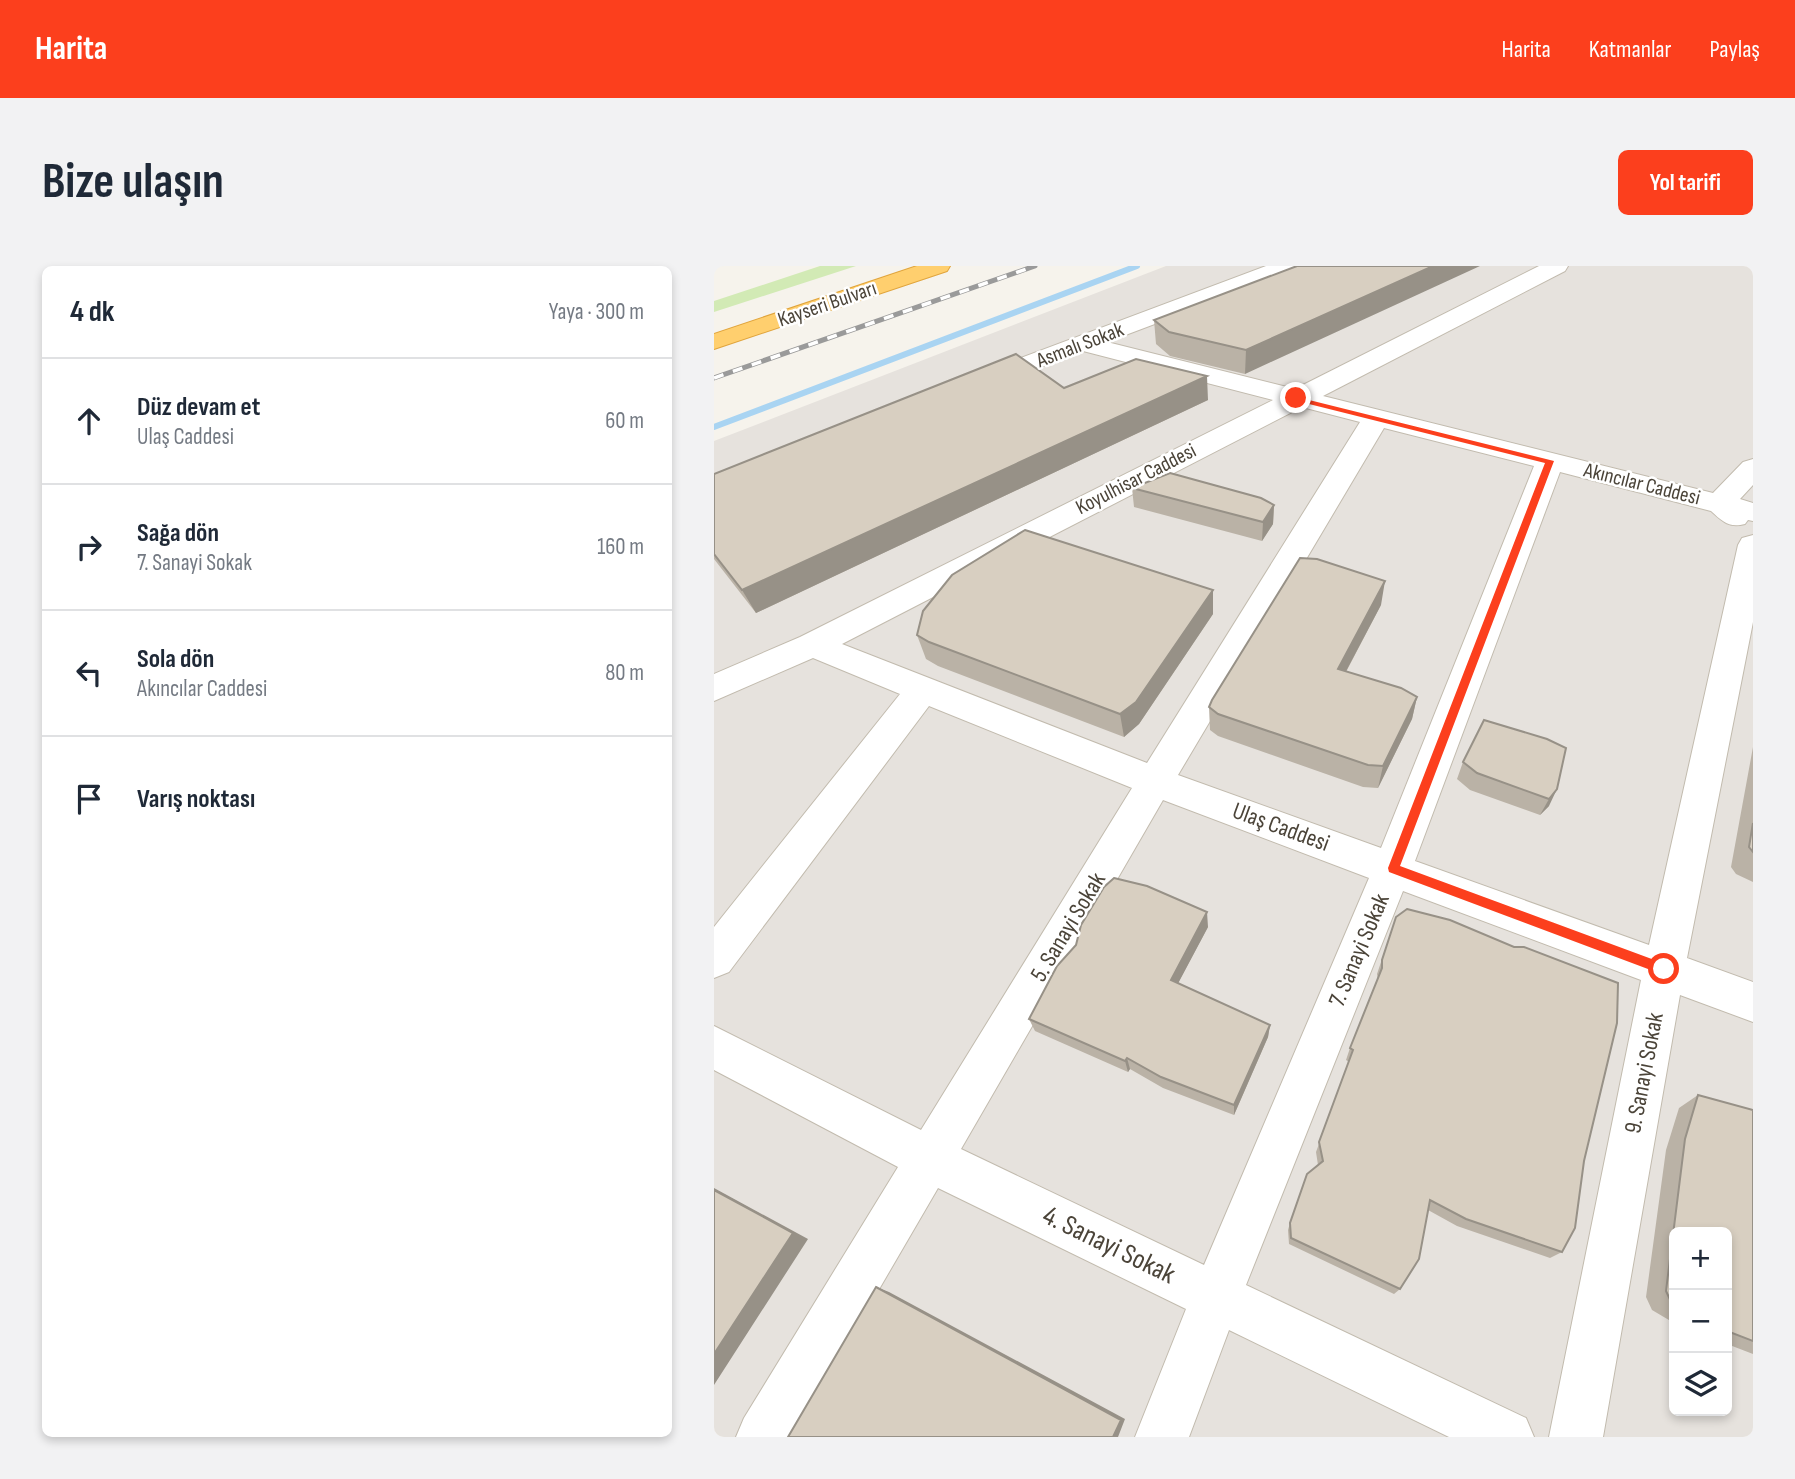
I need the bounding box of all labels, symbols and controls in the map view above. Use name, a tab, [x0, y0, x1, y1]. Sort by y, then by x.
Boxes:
text: Harita	[35, 29, 107, 69]
text: Harita	[1501, 35, 1551, 64]
text: Katmanlar	[1589, 35, 1672, 64]
text: Paylaş	[1710, 35, 1760, 64]
button: Yol tarifi	[1618, 150, 1753, 215]
text: Bize ulaşın	[42, 153, 224, 212]
street label: Kayseri Bulvarı	[774, 275, 880, 333]
text: 4 dk	[70, 294, 114, 330]
text: Yaya · 300 m	[549, 298, 644, 326]
street label: Asmalı Sokak	[1032, 317, 1127, 373]
route end	[1280, 382, 1311, 413]
text: Düz devam et	[137, 392, 260, 423]
icon: ahead	[70, 402, 108, 440]
text: 60 m	[605, 407, 644, 435]
text: Ulaş Caddesi	[137, 423, 234, 451]
street label: Koyulhisar Caddesi	[1072, 438, 1200, 520]
street label: Akıncılar Caddesi	[1580, 457, 1703, 511]
text: Sağa dön	[137, 518, 219, 549]
icon: right	[70, 528, 108, 566]
text: 160 m	[597, 533, 644, 561]
text: 7. Sanayi Sokak	[137, 549, 252, 577]
text: Sola dön	[137, 644, 214, 675]
icon: left	[70, 654, 108, 692]
text: 80 m	[605, 659, 644, 687]
text: Akıncılar Caddesi	[137, 675, 267, 703]
icon: arrive	[70, 780, 108, 818]
text: Varış noktası	[137, 784, 255, 815]
street label: Ulaş Caddesi	[1228, 796, 1334, 858]
street label: 5. Sanayi Sokak	[1024, 867, 1112, 987]
street label: 7. Sanayi Sokak	[1322, 889, 1396, 1011]
route start	[1648, 953, 1679, 984]
street label: 9. Sanayi Sokak	[1618, 1010, 1670, 1136]
street label: 4. Sanayi Sokak	[1037, 1199, 1181, 1291]
map controls	[1669, 1227, 1732, 1416]
button: +	[1669, 1227, 1732, 1290]
button: −	[1669, 1290, 1732, 1353]
button: layers	[1669, 1353, 1732, 1416]

